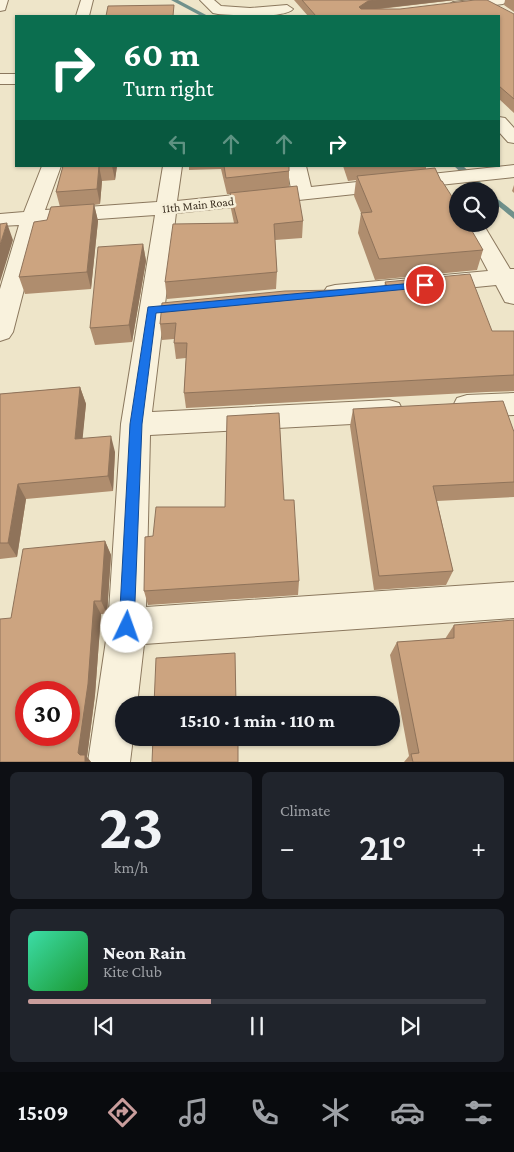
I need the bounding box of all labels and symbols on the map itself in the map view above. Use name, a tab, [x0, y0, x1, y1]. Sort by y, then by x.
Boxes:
street label: 11th Main Road	[161, 194, 235, 216]
pin	[404, 264, 446, 306]
position arrow	[100, 600, 152, 652]
speed limit sign: 30	[15, 681, 80, 746]

